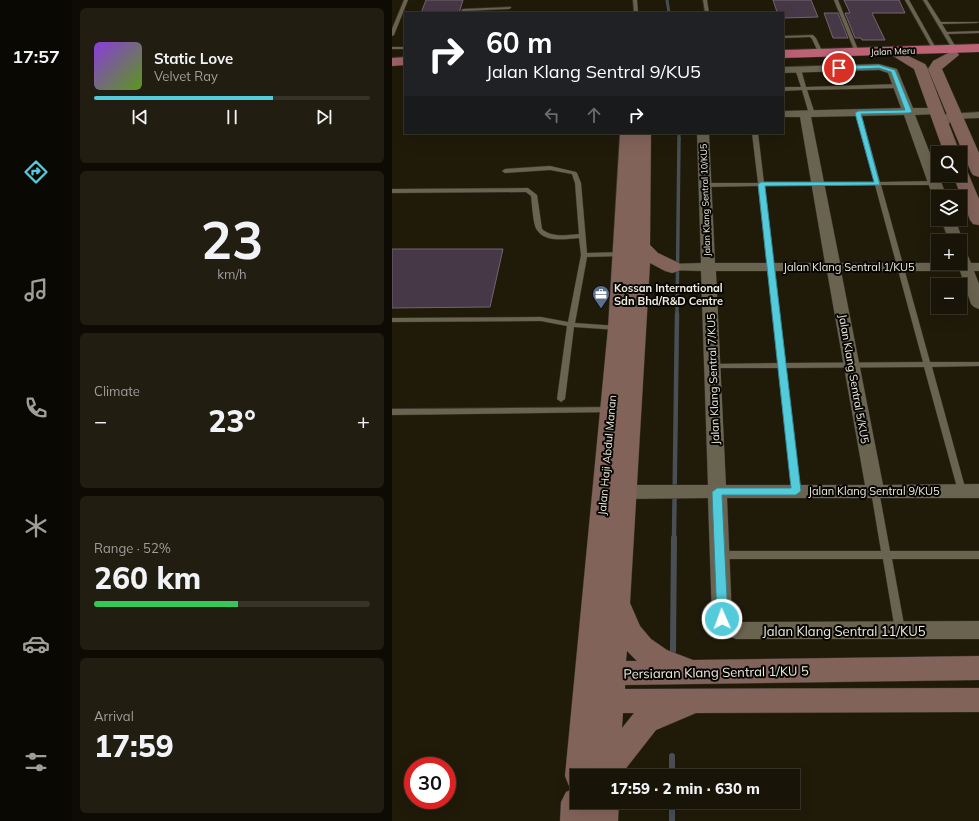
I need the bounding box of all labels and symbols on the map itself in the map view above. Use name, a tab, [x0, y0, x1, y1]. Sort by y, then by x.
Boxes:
street label: Jalan Meru	[871, 45, 915, 57]
pin	[822, 51, 856, 85]
street label: Jalan Klang Sentral 10/KU5	[698, 143, 712, 257]
street label: Jalan Klang Sentral 1/KU5	[783, 260, 915, 274]
place label: Kossan International Sdn Bhd/R&D Centre	[614, 281, 723, 308]
office icon: Kossan International Sdn Bhd/R&D Centre	[591, 284, 611, 309]
street label: Jalan Klang Sentral 7/KU5	[704, 313, 722, 445]
street label: Jalan Klang Sentral 5/KU5	[836, 313, 872, 445]
street label: Jalan Haji Abdul Manan	[595, 394, 619, 516]
street label: Jalan Klang Sentral 9/KU5	[808, 484, 940, 498]
position arrow	[701, 598, 743, 640]
street label: Jalan Klang Sentral 11/KU5	[763, 623, 926, 639]
street label: Persiaran Klang Sentral 1/KU 5	[623, 662, 809, 682]
speed limit sign: 30	[404, 757, 456, 809]

